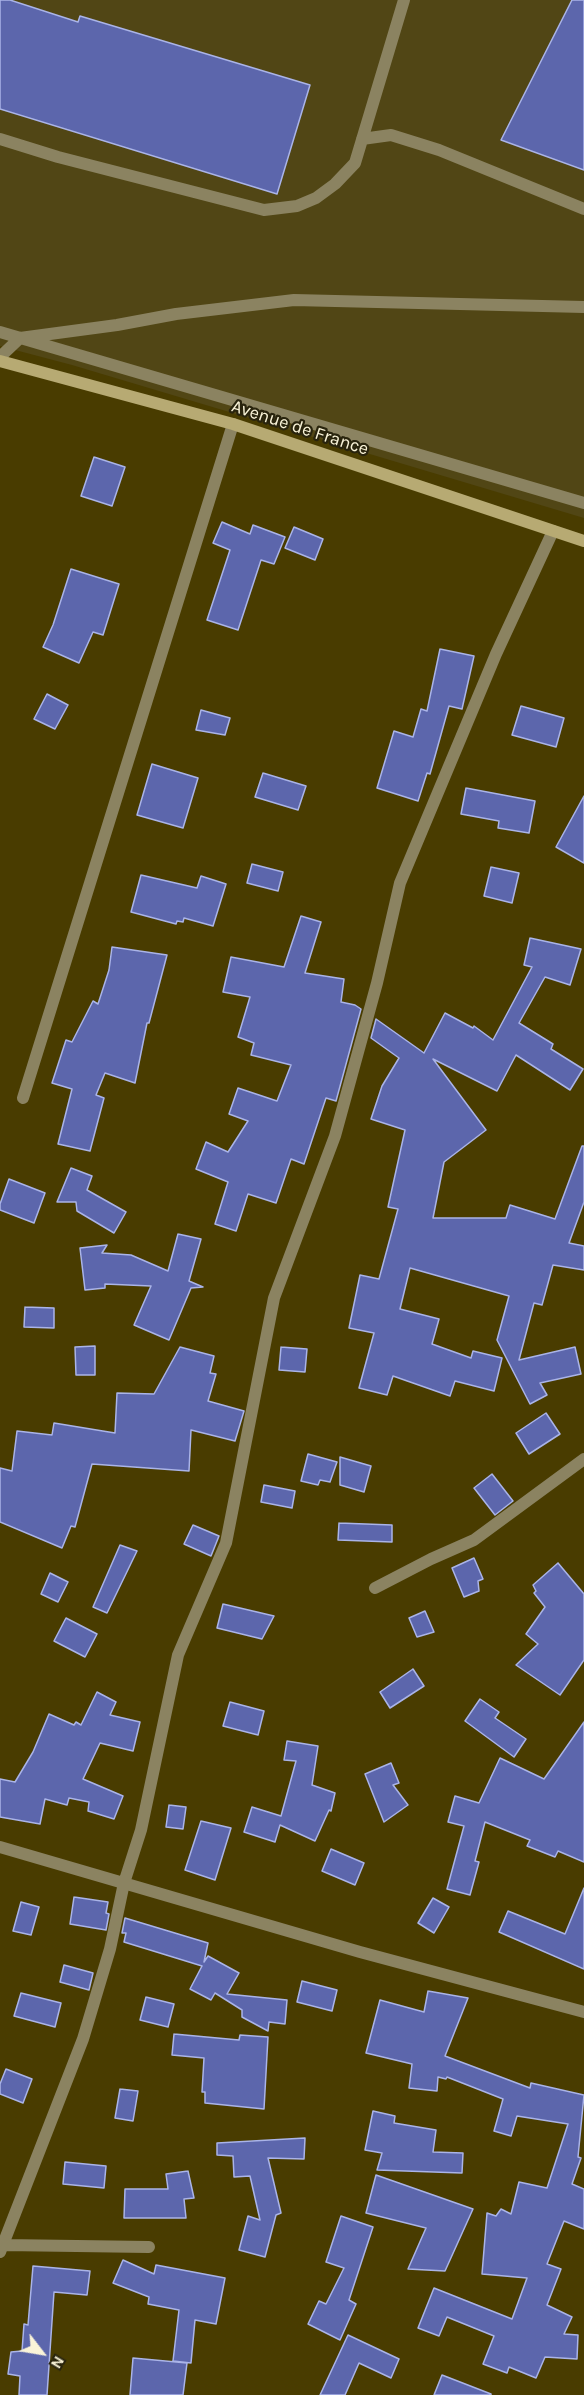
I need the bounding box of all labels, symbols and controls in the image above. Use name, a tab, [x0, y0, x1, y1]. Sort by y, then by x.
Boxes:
street label: Avenue de France	[229, 396, 371, 460]
north arrow	[12, 2323, 72, 2383]
text: N	[47, 2353, 69, 2372]

